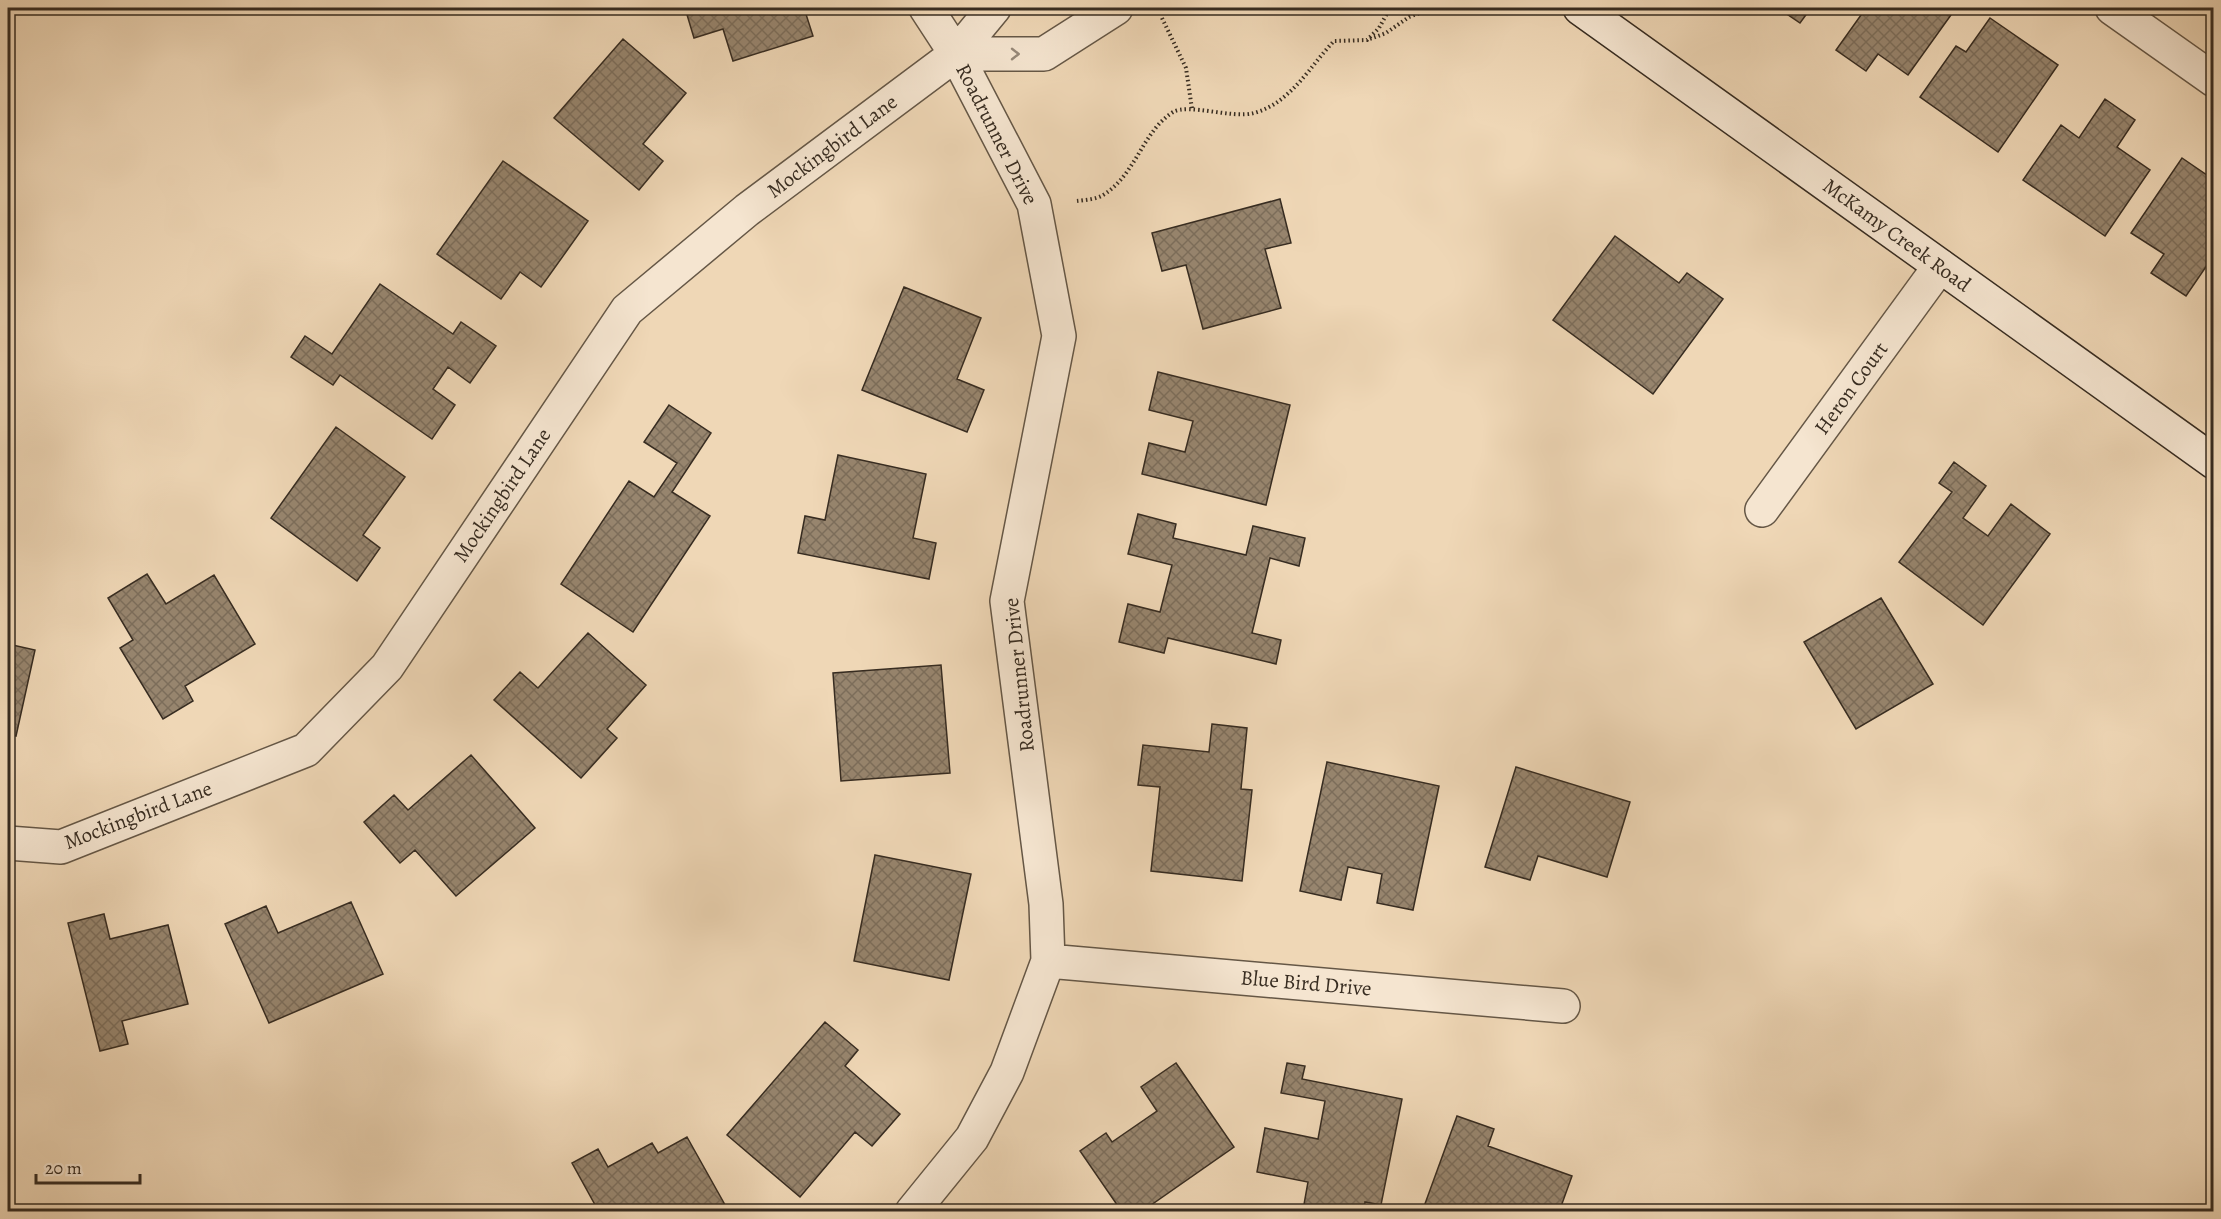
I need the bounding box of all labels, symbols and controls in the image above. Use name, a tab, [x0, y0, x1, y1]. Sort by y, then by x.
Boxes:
one-way arrow	[1010, 48, 1019, 60]
street label: Roadrunner Drive	[949, 59, 1045, 209]
street label: Mockingbird Lane	[761, 88, 903, 204]
street label: McKamy Creek Road	[1817, 172, 1977, 299]
street label: Heron Court	[1808, 336, 1894, 440]
street label: Mockingbird Lane	[447, 422, 557, 568]
street label: Roadrunner Drive	[997, 597, 1041, 753]
street label: Mockingbird Lane	[60, 774, 216, 856]
street label: Blue Bird Drive	[1239, 963, 1373, 1003]
scale bar	[36, 1147, 140, 1185]
text: 20 m	[45, 1156, 82, 1180]

